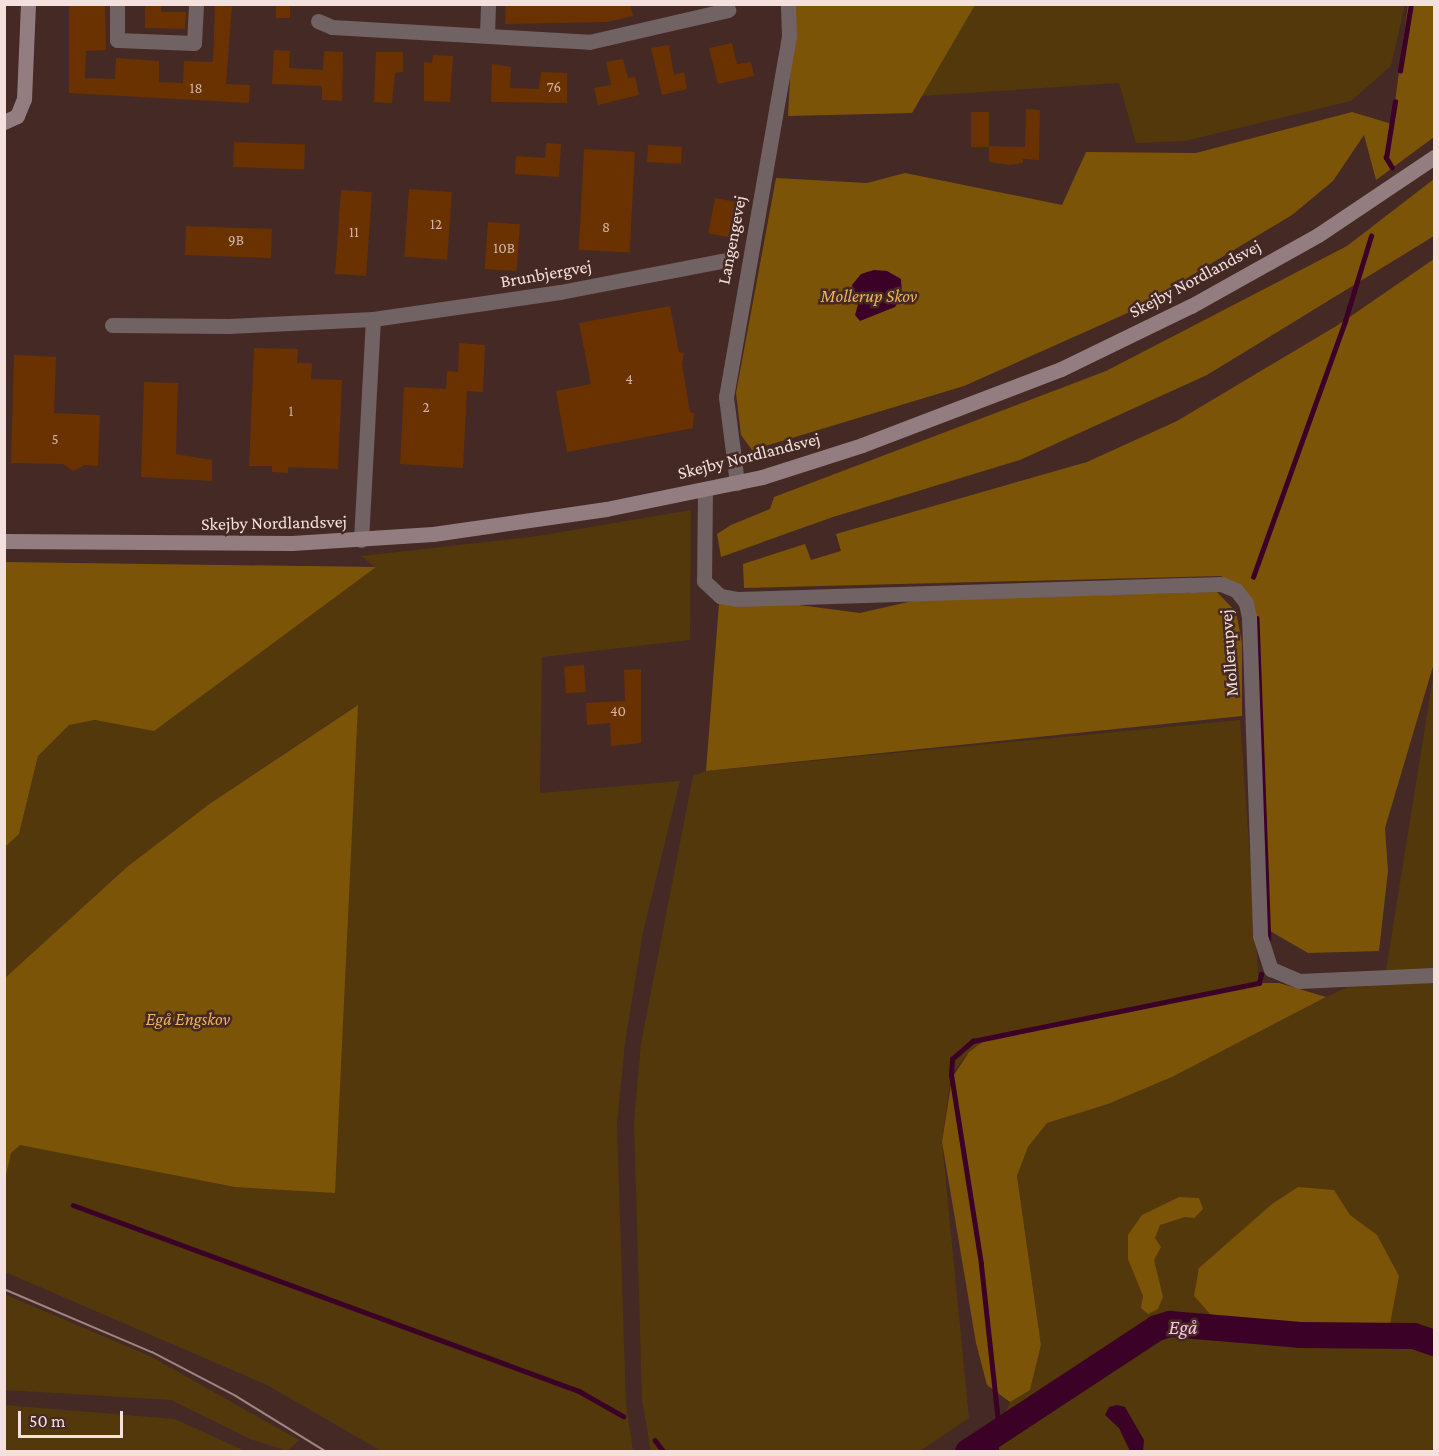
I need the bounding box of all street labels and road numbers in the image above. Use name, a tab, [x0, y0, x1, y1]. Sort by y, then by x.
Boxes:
street label: Langengevej	[713, 194, 751, 286]
street label: Skejby Nordlandsvej	[1125, 235, 1265, 323]
street label: Brunbjergvej	[499, 255, 593, 293]
street label: Skejby Nordlandsvej	[676, 428, 822, 484]
street label: Skejby Nordlandsvej	[201, 511, 347, 535]
street label: Mollerupvej	[1215, 609, 1243, 697]

